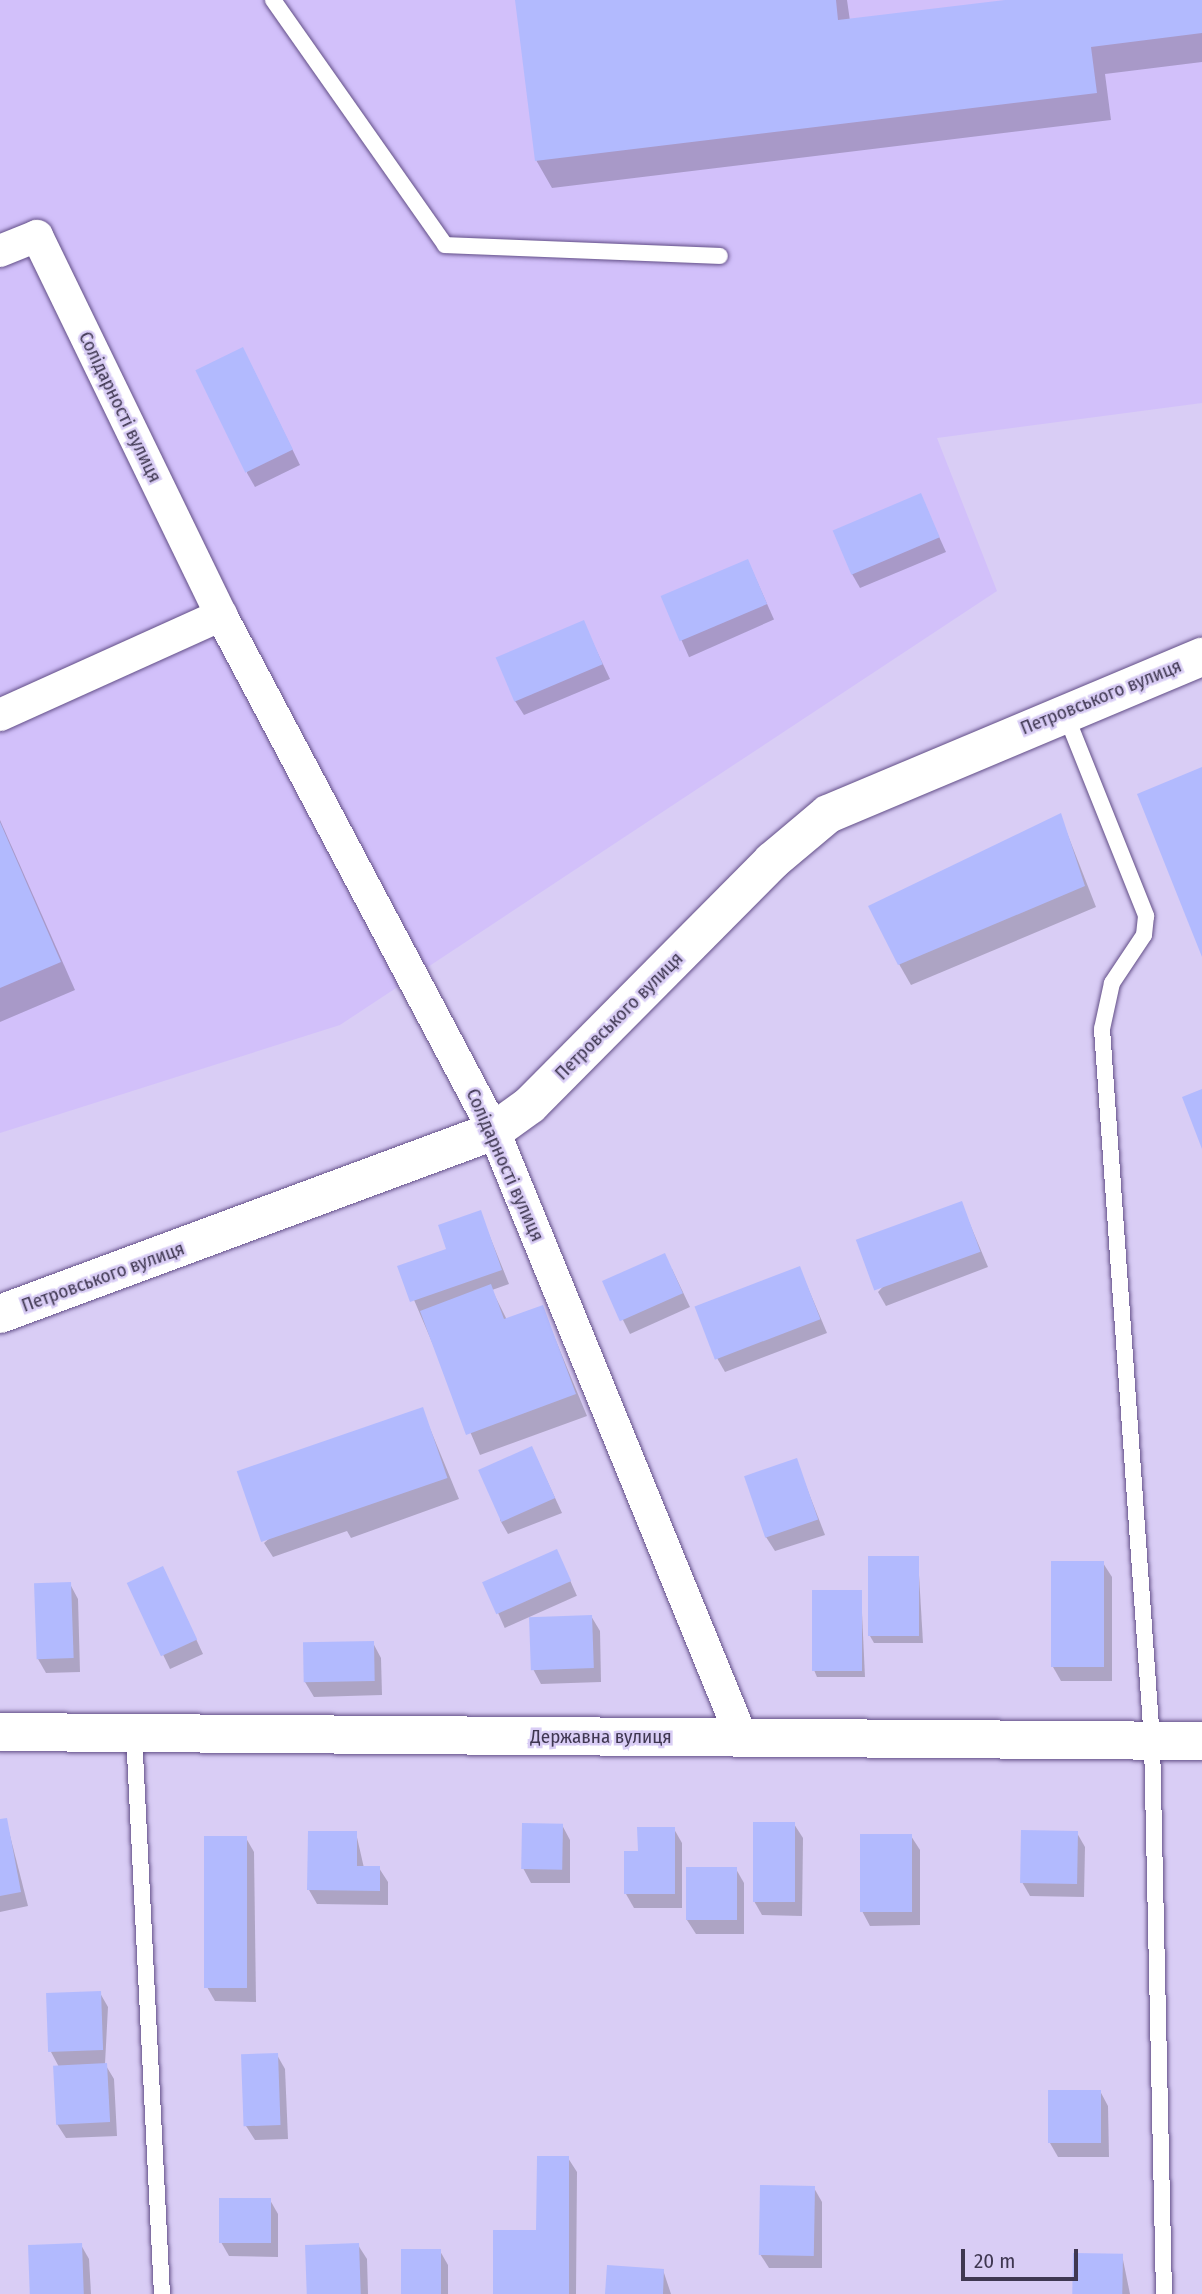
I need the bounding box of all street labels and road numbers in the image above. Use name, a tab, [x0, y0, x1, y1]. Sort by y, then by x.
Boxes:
street label: Солідарності вулиця	[74, 328, 166, 486]
street label: Петровського вулиця	[1017, 654, 1185, 740]
street label: Петровського вулиця	[550, 947, 688, 1085]
street label: Солідарності вулиця	[461, 1085, 549, 1245]
street label: Петровського вулиця	[18, 1237, 188, 1317]
street label: Державна вулиця	[530, 1726, 672, 1748]

